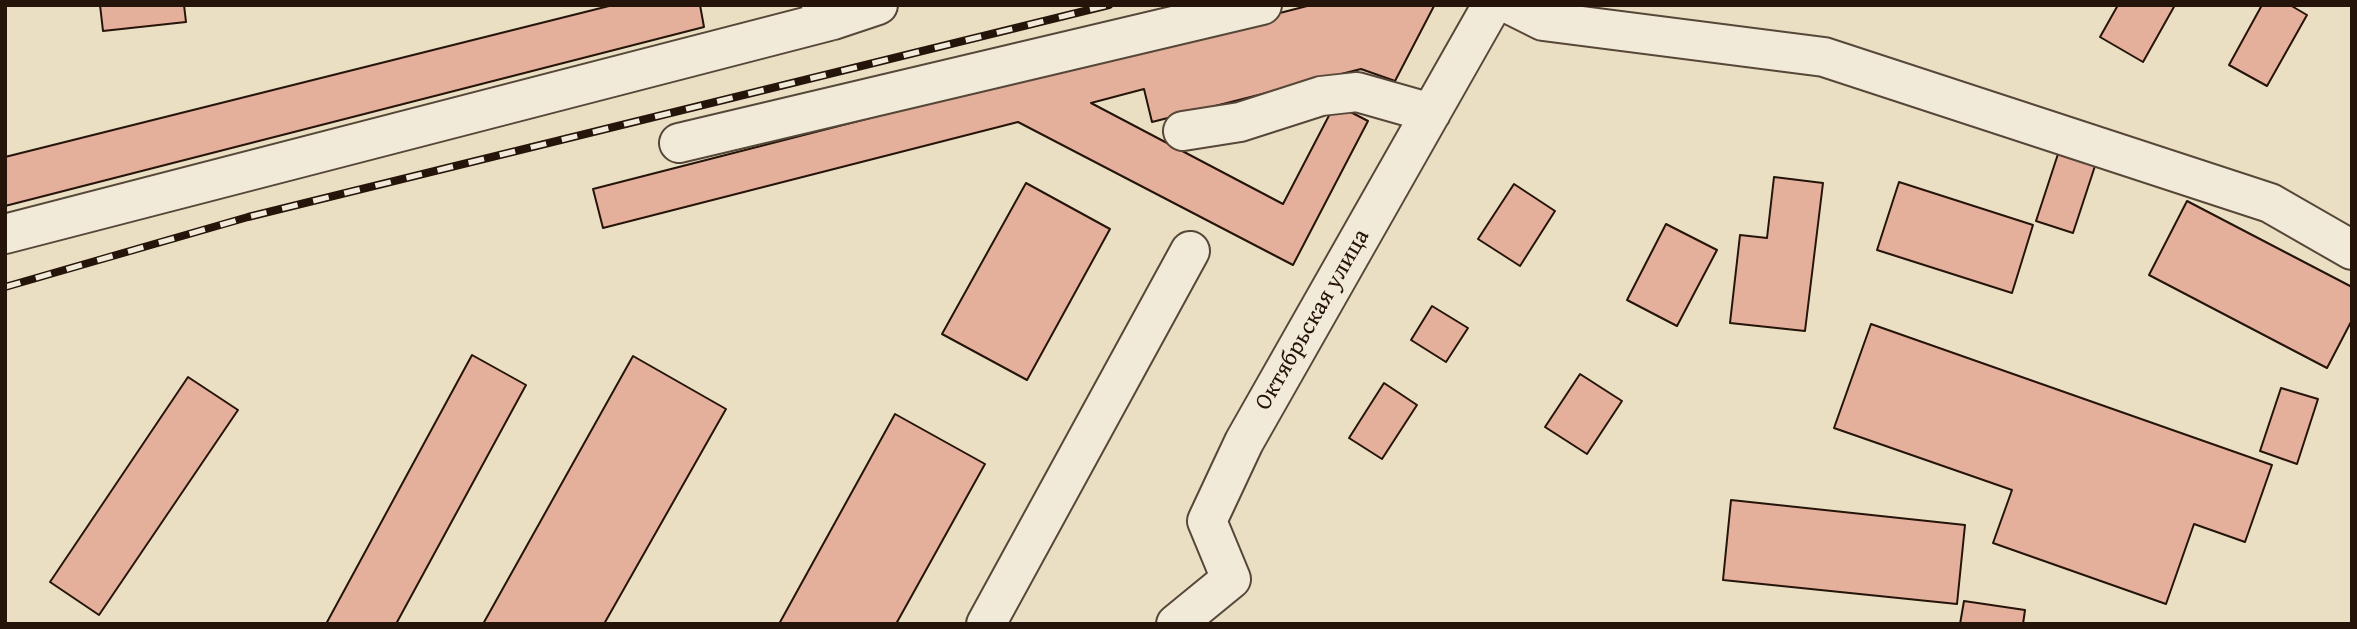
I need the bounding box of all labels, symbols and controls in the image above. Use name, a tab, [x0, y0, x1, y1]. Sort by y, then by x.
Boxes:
street label: Октябрьская улица	[1249, 224, 1377, 416]

